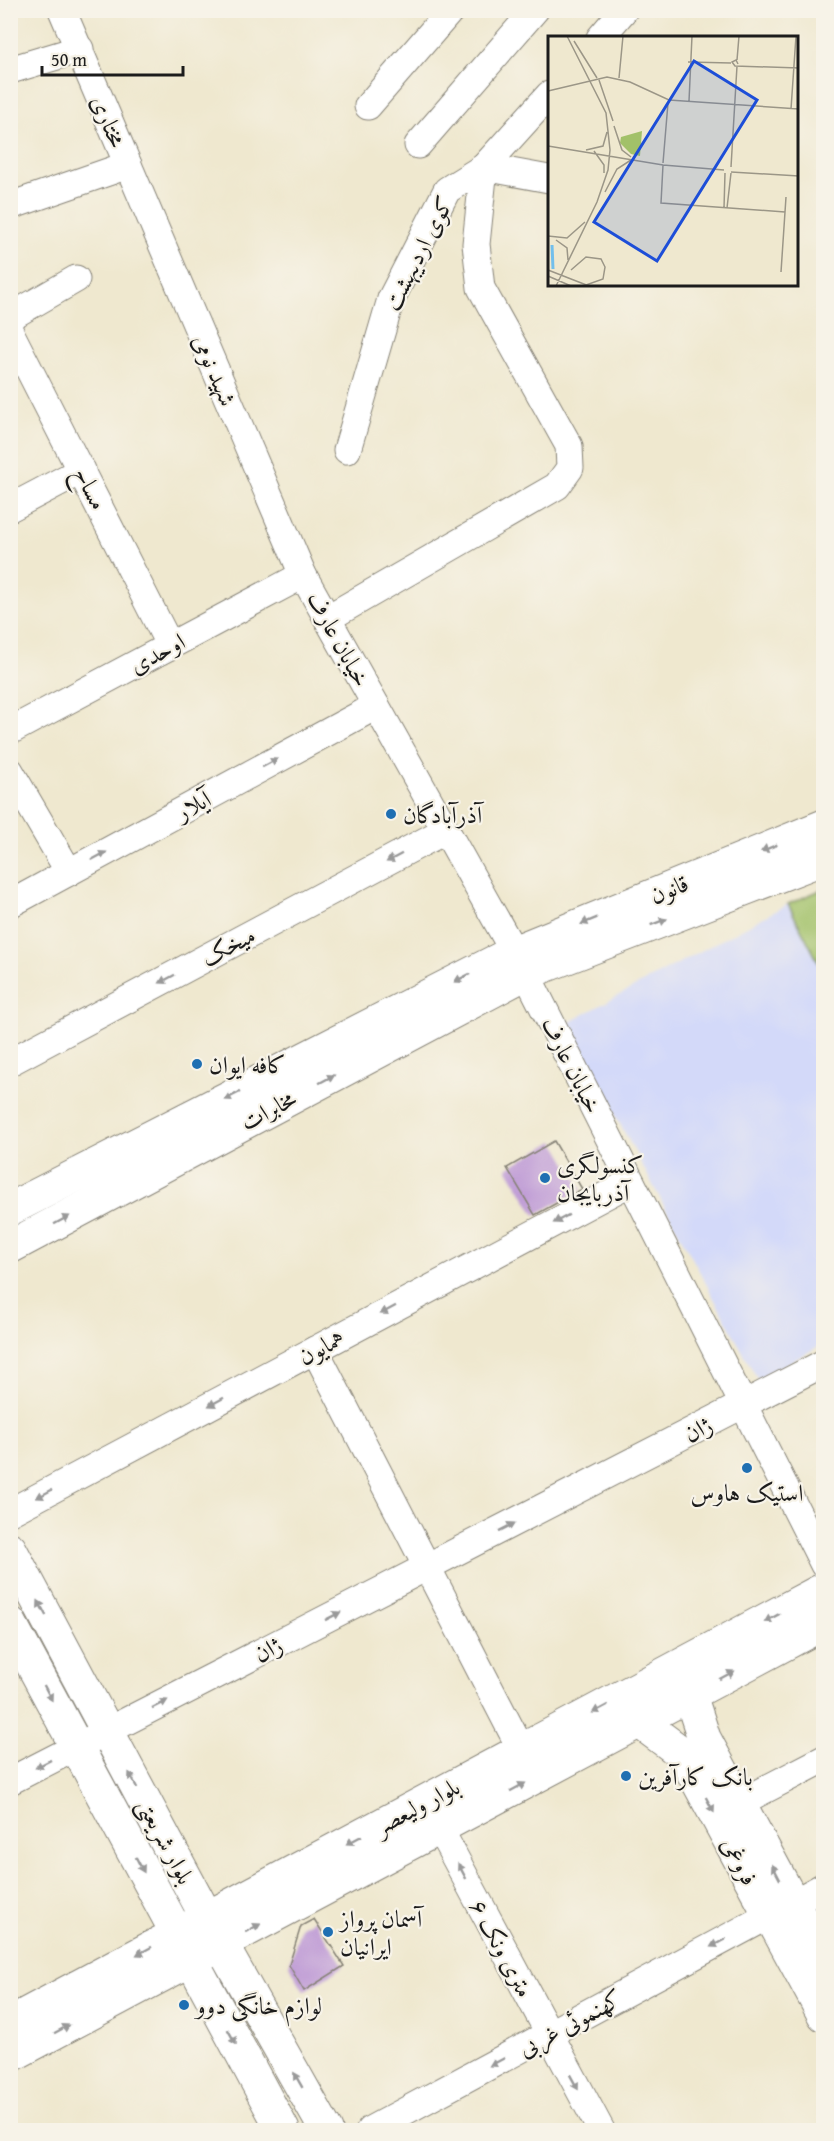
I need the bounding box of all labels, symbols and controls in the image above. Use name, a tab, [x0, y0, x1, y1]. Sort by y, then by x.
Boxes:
inset map	[548, 36, 798, 286]
scale bar	[42, 39, 183, 77]
text: 50 m	[51, 46, 87, 73]
street label: مختاری	[82, 89, 136, 153]
street label: کوی اردیبهشت	[374, 189, 462, 317]
street label: شهید نومی	[184, 329, 246, 411]
street label: مساح	[62, 460, 117, 518]
street label: خیابان عارف	[298, 585, 380, 693]
street label: اوحدی	[123, 624, 191, 682]
one-way arrow	[262, 758, 279, 768]
street label: آیلار	[167, 780, 220, 830]
place label: آذرآبادگان	[403, 797, 485, 832]
marker: آذرآبادگان	[384, 807, 398, 821]
one-way arrow	[760, 843, 778, 853]
one-way arrow	[91, 851, 108, 861]
one-way arrow	[386, 853, 403, 863]
street label: قانون	[644, 865, 694, 913]
street label: میخک	[195, 917, 261, 975]
one-way arrow	[579, 917, 597, 927]
one-way arrow	[650, 917, 668, 927]
one-way arrow	[158, 974, 175, 984]
one-way arrow	[453, 974, 470, 983]
street label: خیابان عارف	[533, 1011, 611, 1119]
place label: کافه ایوان	[209, 1047, 286, 1082]
marker: کافه ایوان	[190, 1057, 204, 1071]
one-way arrow	[319, 1074, 336, 1084]
street label: مخابرات	[234, 1081, 303, 1139]
one-way arrow	[223, 1091, 240, 1101]
place label: کنسولگری آذربایجان	[557, 1147, 643, 1210]
marker: کنسولگری آذربایجان	[538, 1171, 552, 1185]
one-way arrow	[552, 1214, 569, 1224]
one-way arrow	[54, 1215, 71, 1225]
one-way arrow	[380, 1306, 397, 1315]
street label: همایون	[292, 1320, 350, 1374]
one-way arrow	[208, 1397, 225, 1407]
street label: ژان	[677, 1407, 719, 1451]
marker: استیک هاوس	[740, 1461, 754, 1475]
place label: استیک هاوس	[691, 1475, 803, 1510]
one-way arrow	[35, 1489, 52, 1499]
one-way arrow	[498, 1522, 516, 1532]
one-way arrow	[37, 1599, 47, 1616]
one-way arrow	[325, 1611, 342, 1620]
one-way arrow	[763, 1613, 780, 1623]
street label: ژان	[247, 1627, 289, 1671]
one-way arrow	[718, 1671, 736, 1681]
one-way arrow	[43, 1685, 53, 1702]
one-way arrow	[151, 1700, 168, 1709]
one-way arrow	[591, 1704, 608, 1714]
one-way arrow	[35, 1759, 52, 1769]
place label: بانک کارآفرین	[638, 1759, 753, 1794]
street label: بلوار ولیعصر	[365, 1769, 466, 1845]
marker: بانک کارآفرین	[619, 1769, 633, 1783]
one-way arrow	[129, 1771, 138, 1788]
one-way arrow	[510, 1782, 527, 1792]
street label: بلوار شریعتى	[129, 1791, 203, 1891]
one-way arrow	[705, 1797, 715, 1814]
street label: فروغى	[713, 1830, 767, 1892]
one-way arrow	[345, 1835, 362, 1845]
one-way arrow	[135, 1857, 145, 1874]
one-way arrow	[457, 1862, 467, 1879]
one-way arrow	[771, 1864, 781, 1881]
street label: ۶ متری ونک	[461, 1893, 543, 2003]
place label: آسمان پرواز ایرانیان	[338, 1901, 425, 1964]
one-way arrow	[244, 1923, 262, 1933]
marker: آسمان پرواز ایرانیان	[321, 1925, 335, 1939]
one-way arrow	[709, 1938, 726, 1948]
one-way arrow	[136, 1947, 153, 1956]
street label: کهنموئی غربی	[511, 1981, 629, 2065]
place label: لوازم خانگی دوو	[193, 1988, 322, 2027]
marker: لوازم خانگی دوو	[177, 1998, 191, 2012]
one-way arrow	[54, 2024, 71, 2034]
one-way arrow	[227, 2029, 237, 2046]
one-way arrow	[488, 2057, 505, 2067]
one-way arrow	[293, 2071, 303, 2088]
one-way arrow	[569, 2074, 579, 2091]

